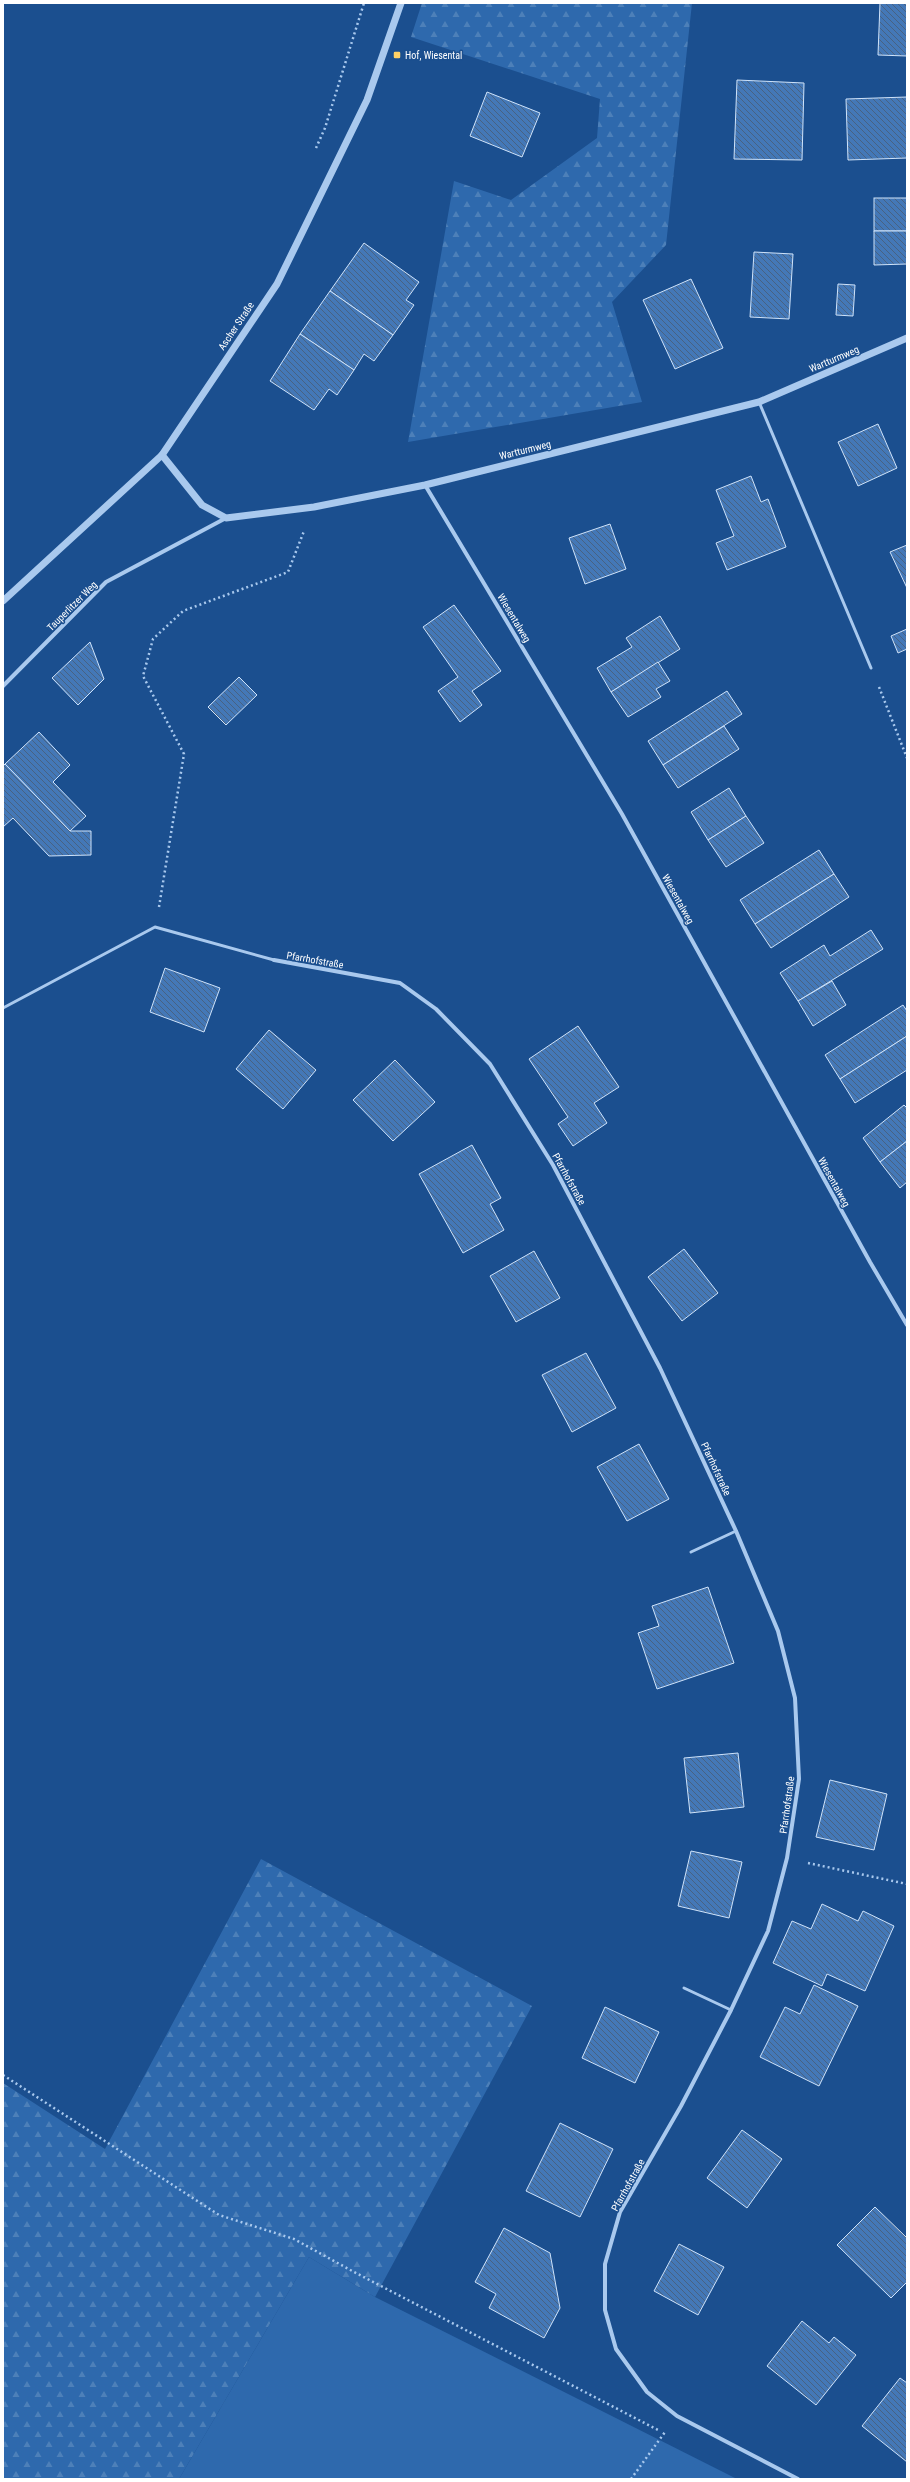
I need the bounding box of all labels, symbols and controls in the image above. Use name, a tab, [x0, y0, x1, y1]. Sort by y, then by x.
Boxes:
marker: Hof, Wiesental	[392, 50, 402, 60]
place label: Hof, Wiesental	[405, 50, 462, 61]
street label: Ascher Straße	[216, 300, 256, 352]
street label: Wartturmweg	[807, 344, 861, 374]
street label: Wartturmweg	[498, 438, 552, 462]
street label: Tauperlitzer Weg	[45, 579, 99, 633]
street label: Wiesentalweg	[495, 592, 533, 644]
street label: Wiesentalweg	[660, 872, 696, 926]
street label: Pfarrhofstraße	[286, 950, 345, 970]
street label: Pfarrhofstraße	[550, 1151, 588, 1207]
street label: Wiesentalweg	[816, 1155, 852, 1209]
street label: Pfarrhofstraße	[699, 1441, 733, 1498]
street label: Pfarrhofstraße	[778, 1775, 797, 1834]
street label: Pfarrhofstraße	[609, 2157, 647, 2213]

